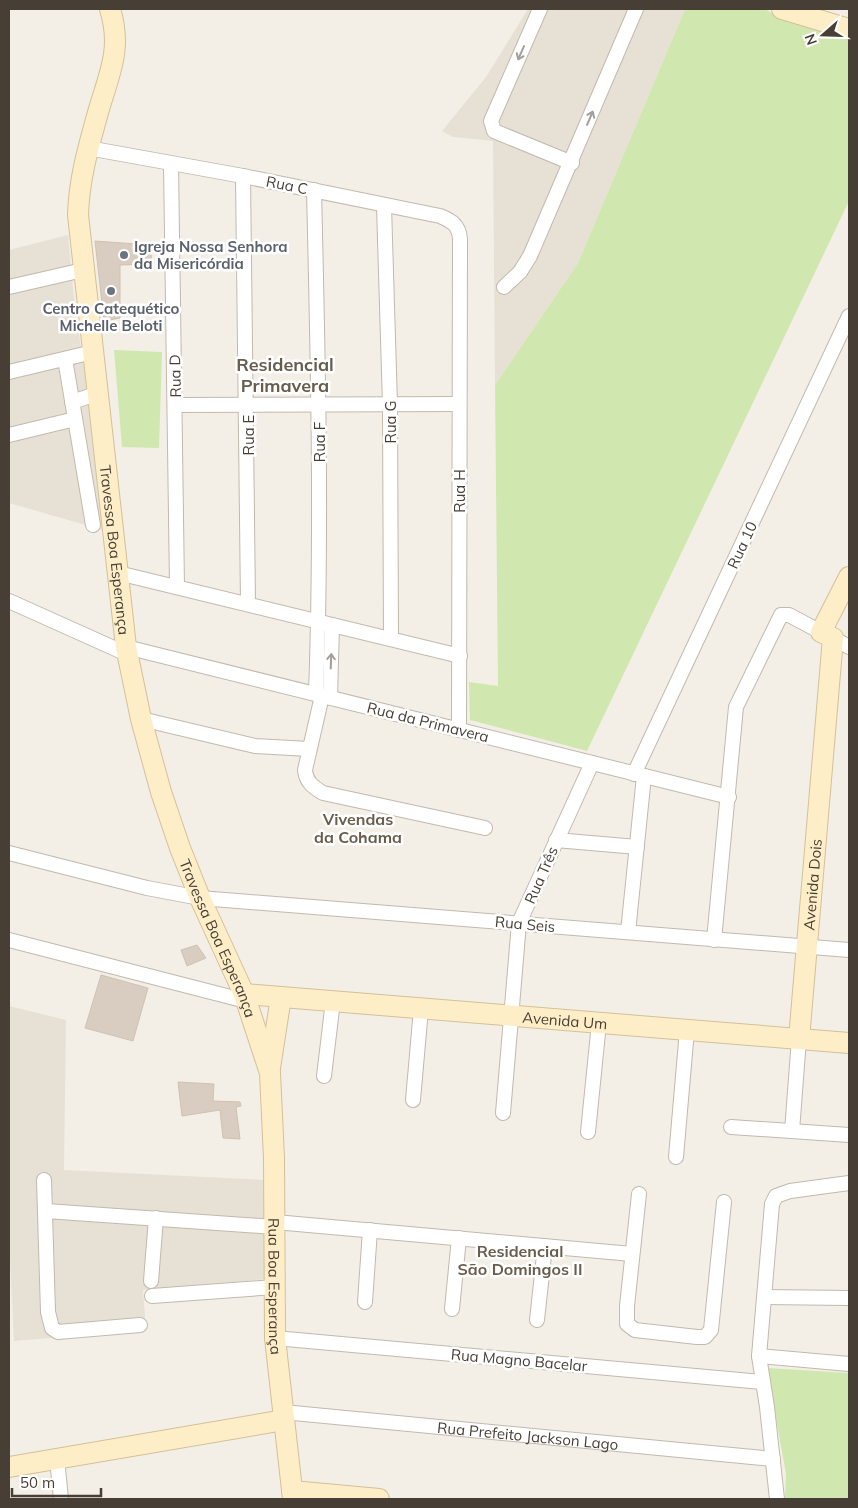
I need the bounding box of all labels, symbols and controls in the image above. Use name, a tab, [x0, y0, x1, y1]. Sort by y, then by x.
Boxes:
north arrow	[798, 10, 848, 60]
text: N	[801, 31, 821, 47]
one-way arrow	[515, 45, 525, 60]
one-way arrow	[586, 111, 596, 126]
street label: Rua C	[264, 172, 310, 198]
place label: Igreja Nossa Senhora da Misericórdia	[134, 237, 288, 273]
marker: Igreja Nossa Senhora da Misericórdia	[118, 249, 130, 261]
marker: Centro Catequético Michelle Beloti	[105, 285, 117, 297]
place label: Centro Catequético Michelle Beloti	[43, 299, 180, 335]
district label: Residencial Primavera	[236, 353, 334, 397]
street label: Rua D	[165, 354, 185, 398]
street label: Rua G	[381, 401, 400, 443]
street label: Rua E	[239, 414, 258, 455]
street label: Rua F	[310, 422, 329, 462]
street label: Travessa Boa Esperança	[96, 464, 134, 636]
street label: Rua H	[450, 469, 469, 513]
street label: Rua 10	[723, 518, 761, 572]
one-way arrow	[326, 654, 336, 670]
street label: Rua da Primavera	[365, 698, 491, 746]
district label: Vivendas da Cohama	[314, 809, 402, 847]
street label: Avenida Dois	[799, 838, 825, 931]
street label: Rua Três	[520, 843, 562, 907]
street label: Travessa Boa Esperança	[176, 856, 261, 1020]
street label: Rua Seis	[494, 912, 556, 936]
street label: Avenida Um	[522, 1007, 608, 1033]
street label: Rua Boa Esperança	[265, 1218, 286, 1356]
district label: Residencial São Domingos II	[458, 1241, 582, 1279]
street label: Rua Magno Bacelar	[450, 1345, 589, 1375]
street label: Rua Prefeito Jackson Lago	[436, 1417, 619, 1454]
scale bar	[12, 1466, 101, 1498]
text: 50 m	[20, 1473, 55, 1492]

